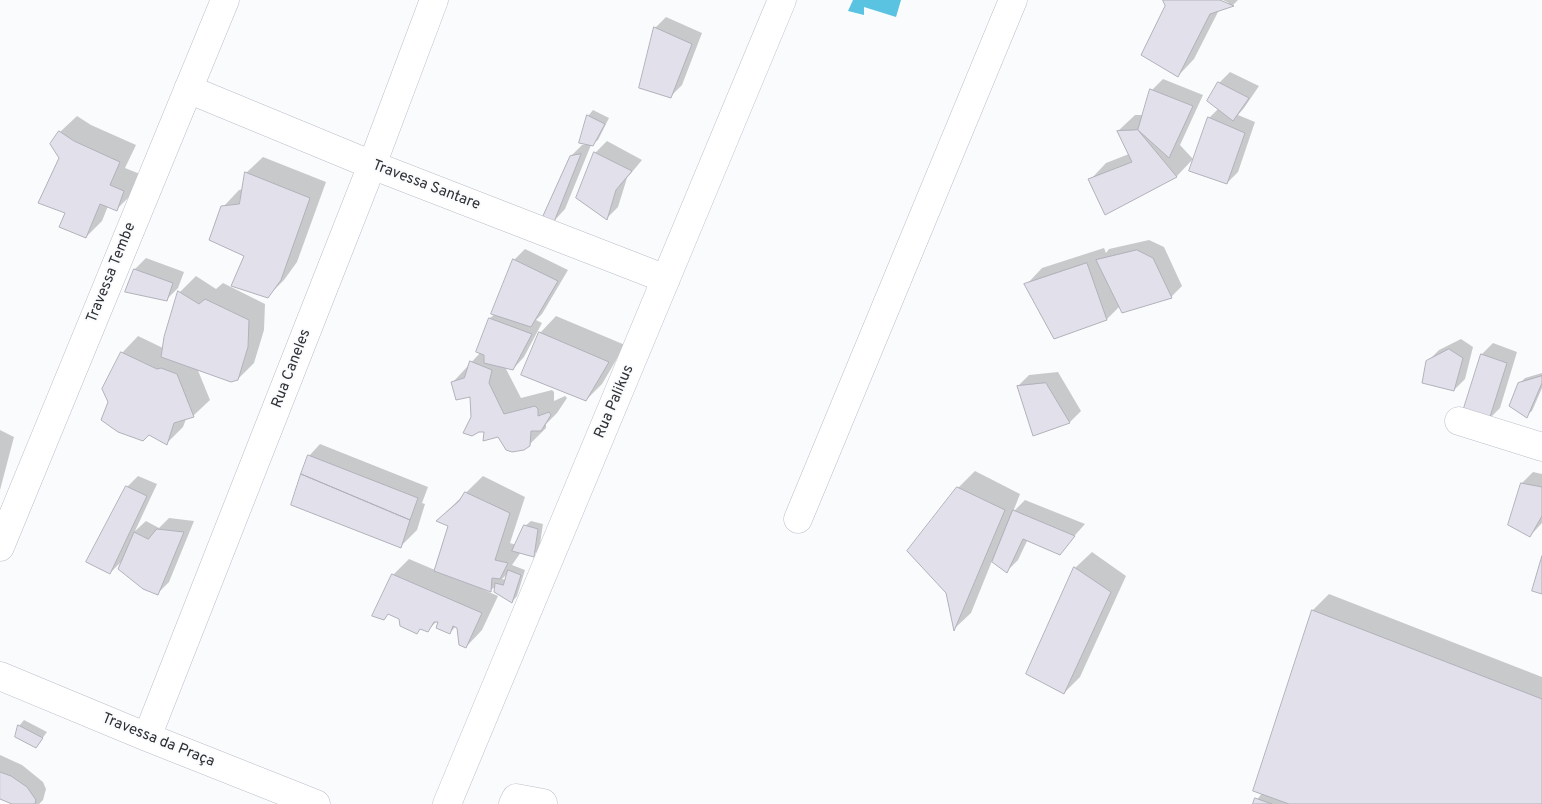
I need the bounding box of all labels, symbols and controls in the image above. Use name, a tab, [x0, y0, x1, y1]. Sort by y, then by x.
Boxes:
street label: Travessa Santare	[370, 157, 482, 215]
street label: Travessa Tembe	[84, 220, 140, 326]
street label: Rua Caneles	[269, 327, 315, 411]
street label: Rua Palikus	[592, 363, 638, 441]
street label: Travessa da Praça	[99, 710, 217, 772]

